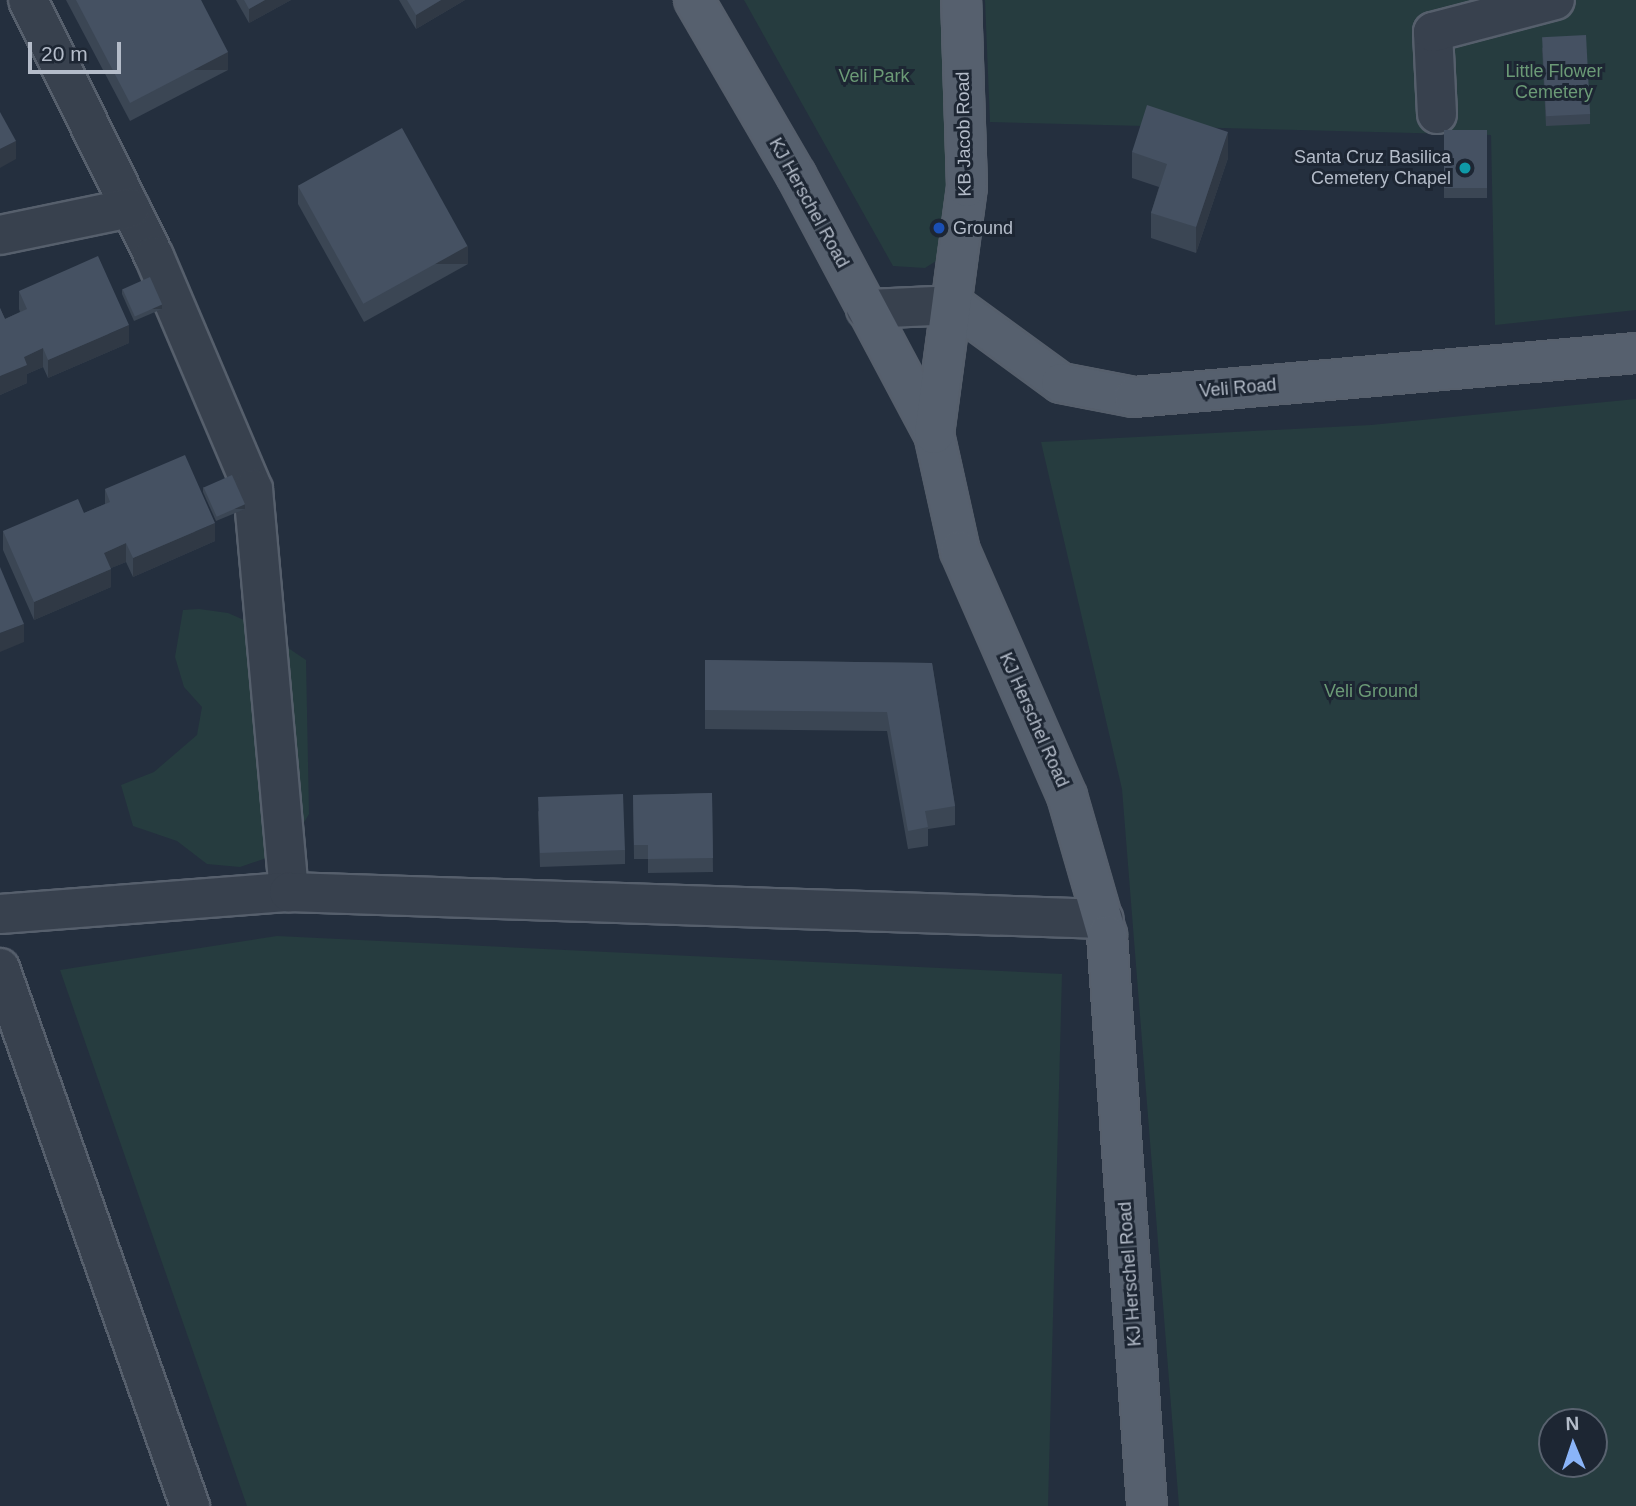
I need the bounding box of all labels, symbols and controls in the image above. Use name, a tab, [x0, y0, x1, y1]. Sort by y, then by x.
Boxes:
scale bar	[32, 28, 124, 72]
text: 20 m	[41, 42, 88, 65]
park label: Little Flower Cemetery	[1505, 61, 1603, 104]
park label: Veli Park	[838, 65, 910, 87]
street label: KB Jacob Road	[952, 71, 976, 197]
street label: KJ Herschel Road	[764, 134, 854, 272]
place label: Santa Cruz Basilica Cemetery Chapel	[1294, 147, 1451, 190]
marker: Santa Cruz Basilica Cemetery Chapel	[1457, 160, 1473, 176]
place label: Ground	[953, 217, 1013, 239]
marker: Ground	[931, 220, 947, 236]
street label: Veli Road	[1199, 374, 1277, 402]
street label: KJ Herschel Road	[995, 649, 1073, 791]
park label: Veli Ground	[1324, 680, 1418, 702]
street label: KJ Herschel Road	[1114, 1201, 1146, 1347]
north arrow	[1538, 1408, 1608, 1478]
text: N	[1565, 1413, 1580, 1434]

